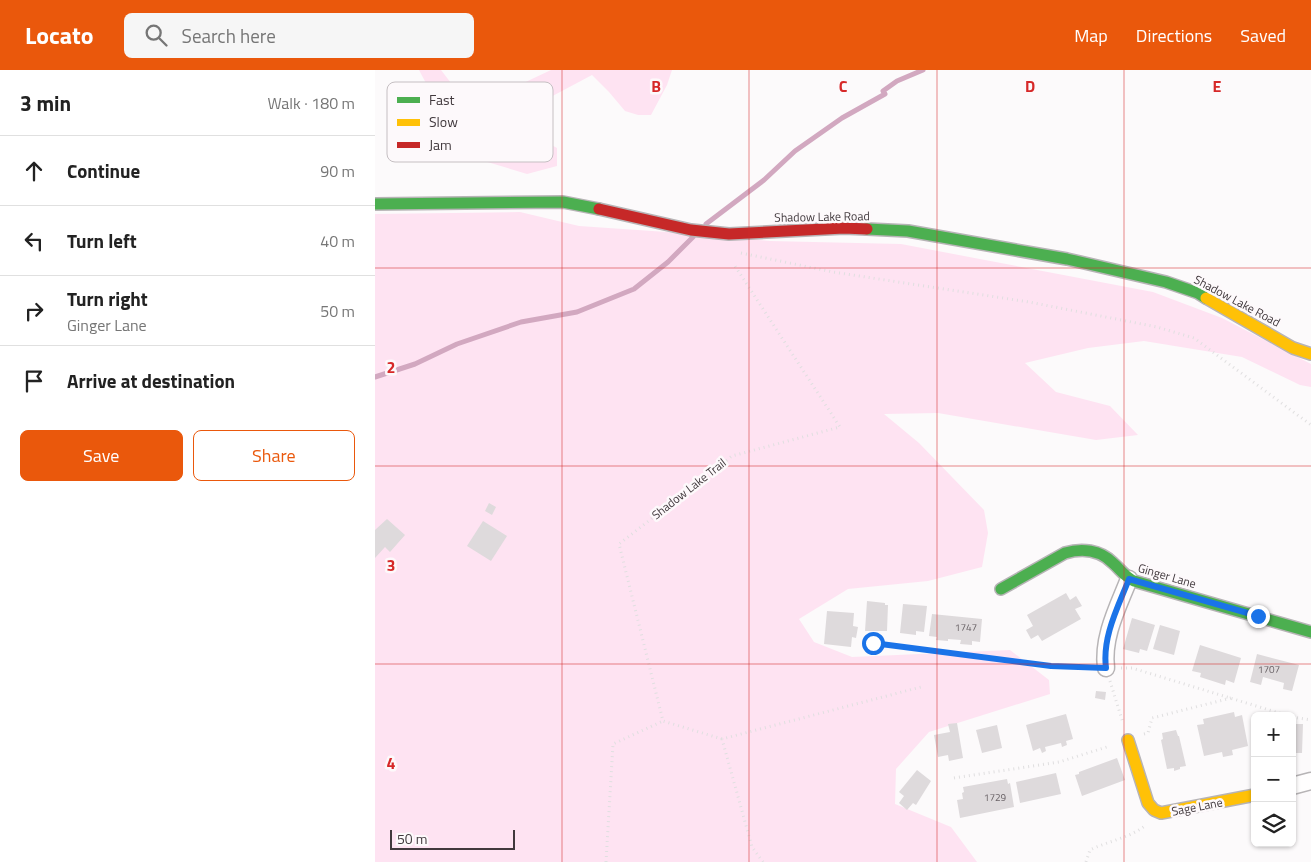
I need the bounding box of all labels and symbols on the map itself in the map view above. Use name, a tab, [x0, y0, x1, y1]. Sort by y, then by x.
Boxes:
text: B	[651, 74, 661, 98]
text: C	[839, 74, 848, 98]
text: D	[1025, 74, 1035, 98]
text: E	[1213, 74, 1222, 98]
legend	[387, 82, 553, 162]
text: Fast	[429, 89, 454, 110]
text: Slow	[429, 111, 458, 132]
text: Jam	[429, 134, 452, 155]
street label: Shadow Lake Road	[774, 206, 870, 227]
street label: Shadow Lake Road	[1191, 270, 1284, 331]
text: 2	[387, 355, 395, 379]
street label: Shadow Lake Trail	[647, 453, 730, 524]
text: 3	[387, 553, 395, 577]
street label: Ginger Lane	[1136, 558, 1198, 593]
route end	[1247, 605, 1270, 628]
house number: 1747	[955, 620, 977, 635]
route start	[862, 632, 885, 655]
house number: 1707	[1258, 662, 1280, 677]
text: 4	[387, 751, 396, 775]
house number: 1729	[984, 790, 1007, 805]
street label: Sage Lane	[1170, 792, 1224, 821]
scale bar	[390, 827, 515, 850]

